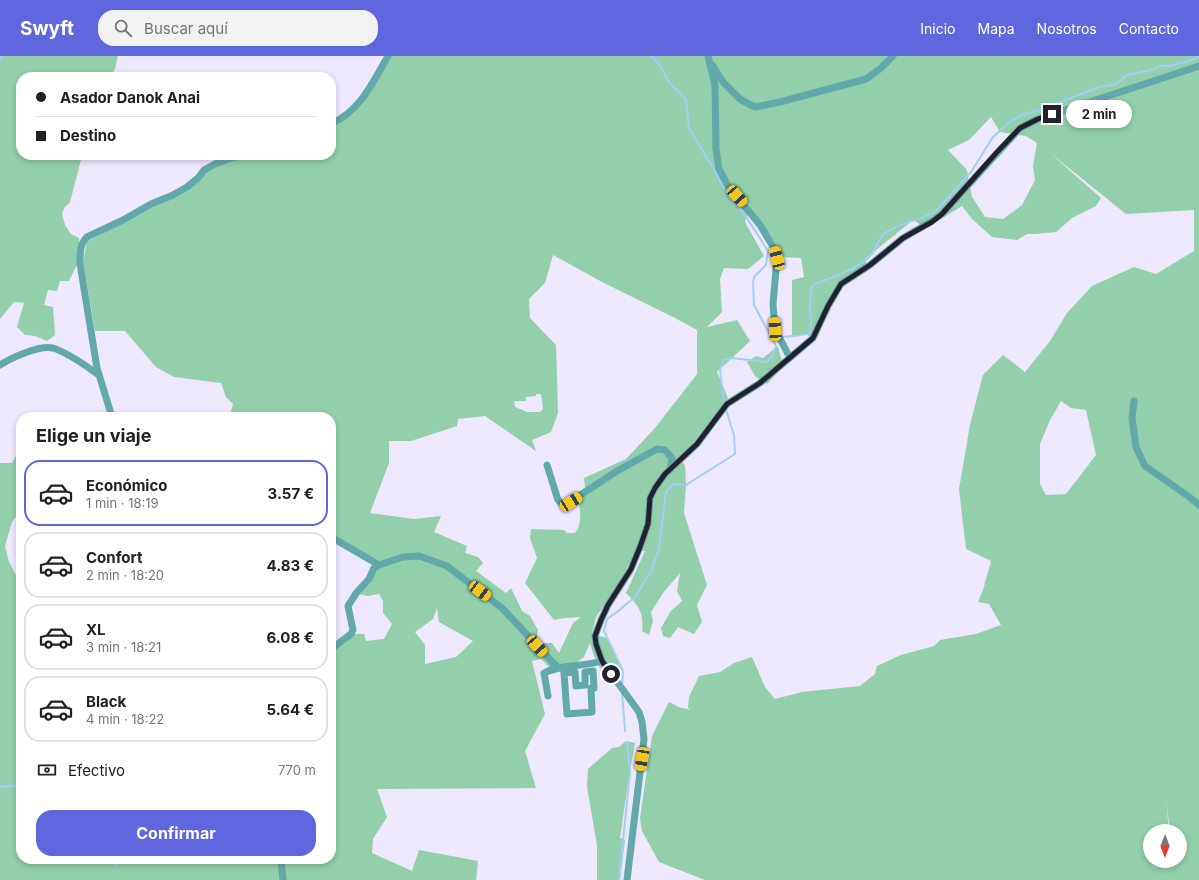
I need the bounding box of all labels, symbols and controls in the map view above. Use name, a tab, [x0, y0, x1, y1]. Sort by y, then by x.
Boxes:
search box	[98, 10, 378, 46]
text: Swyft	[20, 17, 74, 40]
icon: search	[112, 17, 134, 39]
text: Buscar aquí	[144, 19, 228, 38]
text: Inicio	[920, 20, 956, 37]
text: Mapa	[978, 20, 1015, 37]
text: Nosotros	[1037, 20, 1097, 37]
text: Contacto	[1119, 20, 1179, 37]
text: Asador Danok Anai	[60, 88, 200, 107]
callout: 2 min	[1066, 100, 1132, 128]
route end	[1043, 105, 1061, 123]
text: 2 min	[1082, 106, 1116, 122]
text: Destino	[60, 126, 116, 145]
car	[725, 183, 749, 209]
car	[768, 245, 786, 271]
car	[768, 317, 782, 341]
text: Elige un viaje	[36, 425, 151, 446]
icon: car	[38, 475, 74, 511]
text: Económico	[86, 476, 167, 495]
text: 3.57 €	[268, 484, 314, 503]
car	[558, 490, 584, 514]
text: 1 min · 18:19	[86, 495, 159, 511]
icon: car	[38, 547, 74, 583]
text: Confort	[86, 548, 142, 567]
text: 4.83 €	[267, 556, 314, 575]
text: 2 min · 18:20	[86, 567, 164, 583]
car	[467, 579, 493, 603]
icon: car	[38, 619, 74, 655]
text: XL	[86, 620, 106, 639]
text: 6.08 €	[266, 628, 314, 647]
car	[525, 633, 549, 659]
text: 3 min · 18:21	[86, 639, 161, 655]
route start	[602, 665, 620, 683]
icon: car	[38, 691, 74, 727]
text: Black	[86, 692, 126, 711]
text: 5.64 €	[266, 700, 314, 719]
text: 4 min · 18:22	[86, 711, 164, 727]
car	[634, 746, 650, 772]
icon: cash	[36, 759, 58, 781]
text: Efectivo	[68, 761, 125, 780]
text: 770 m	[278, 762, 316, 778]
button: Confirmar	[36, 810, 316, 856]
north arrow	[1143, 824, 1187, 868]
map controls	[1143, 824, 1187, 868]

